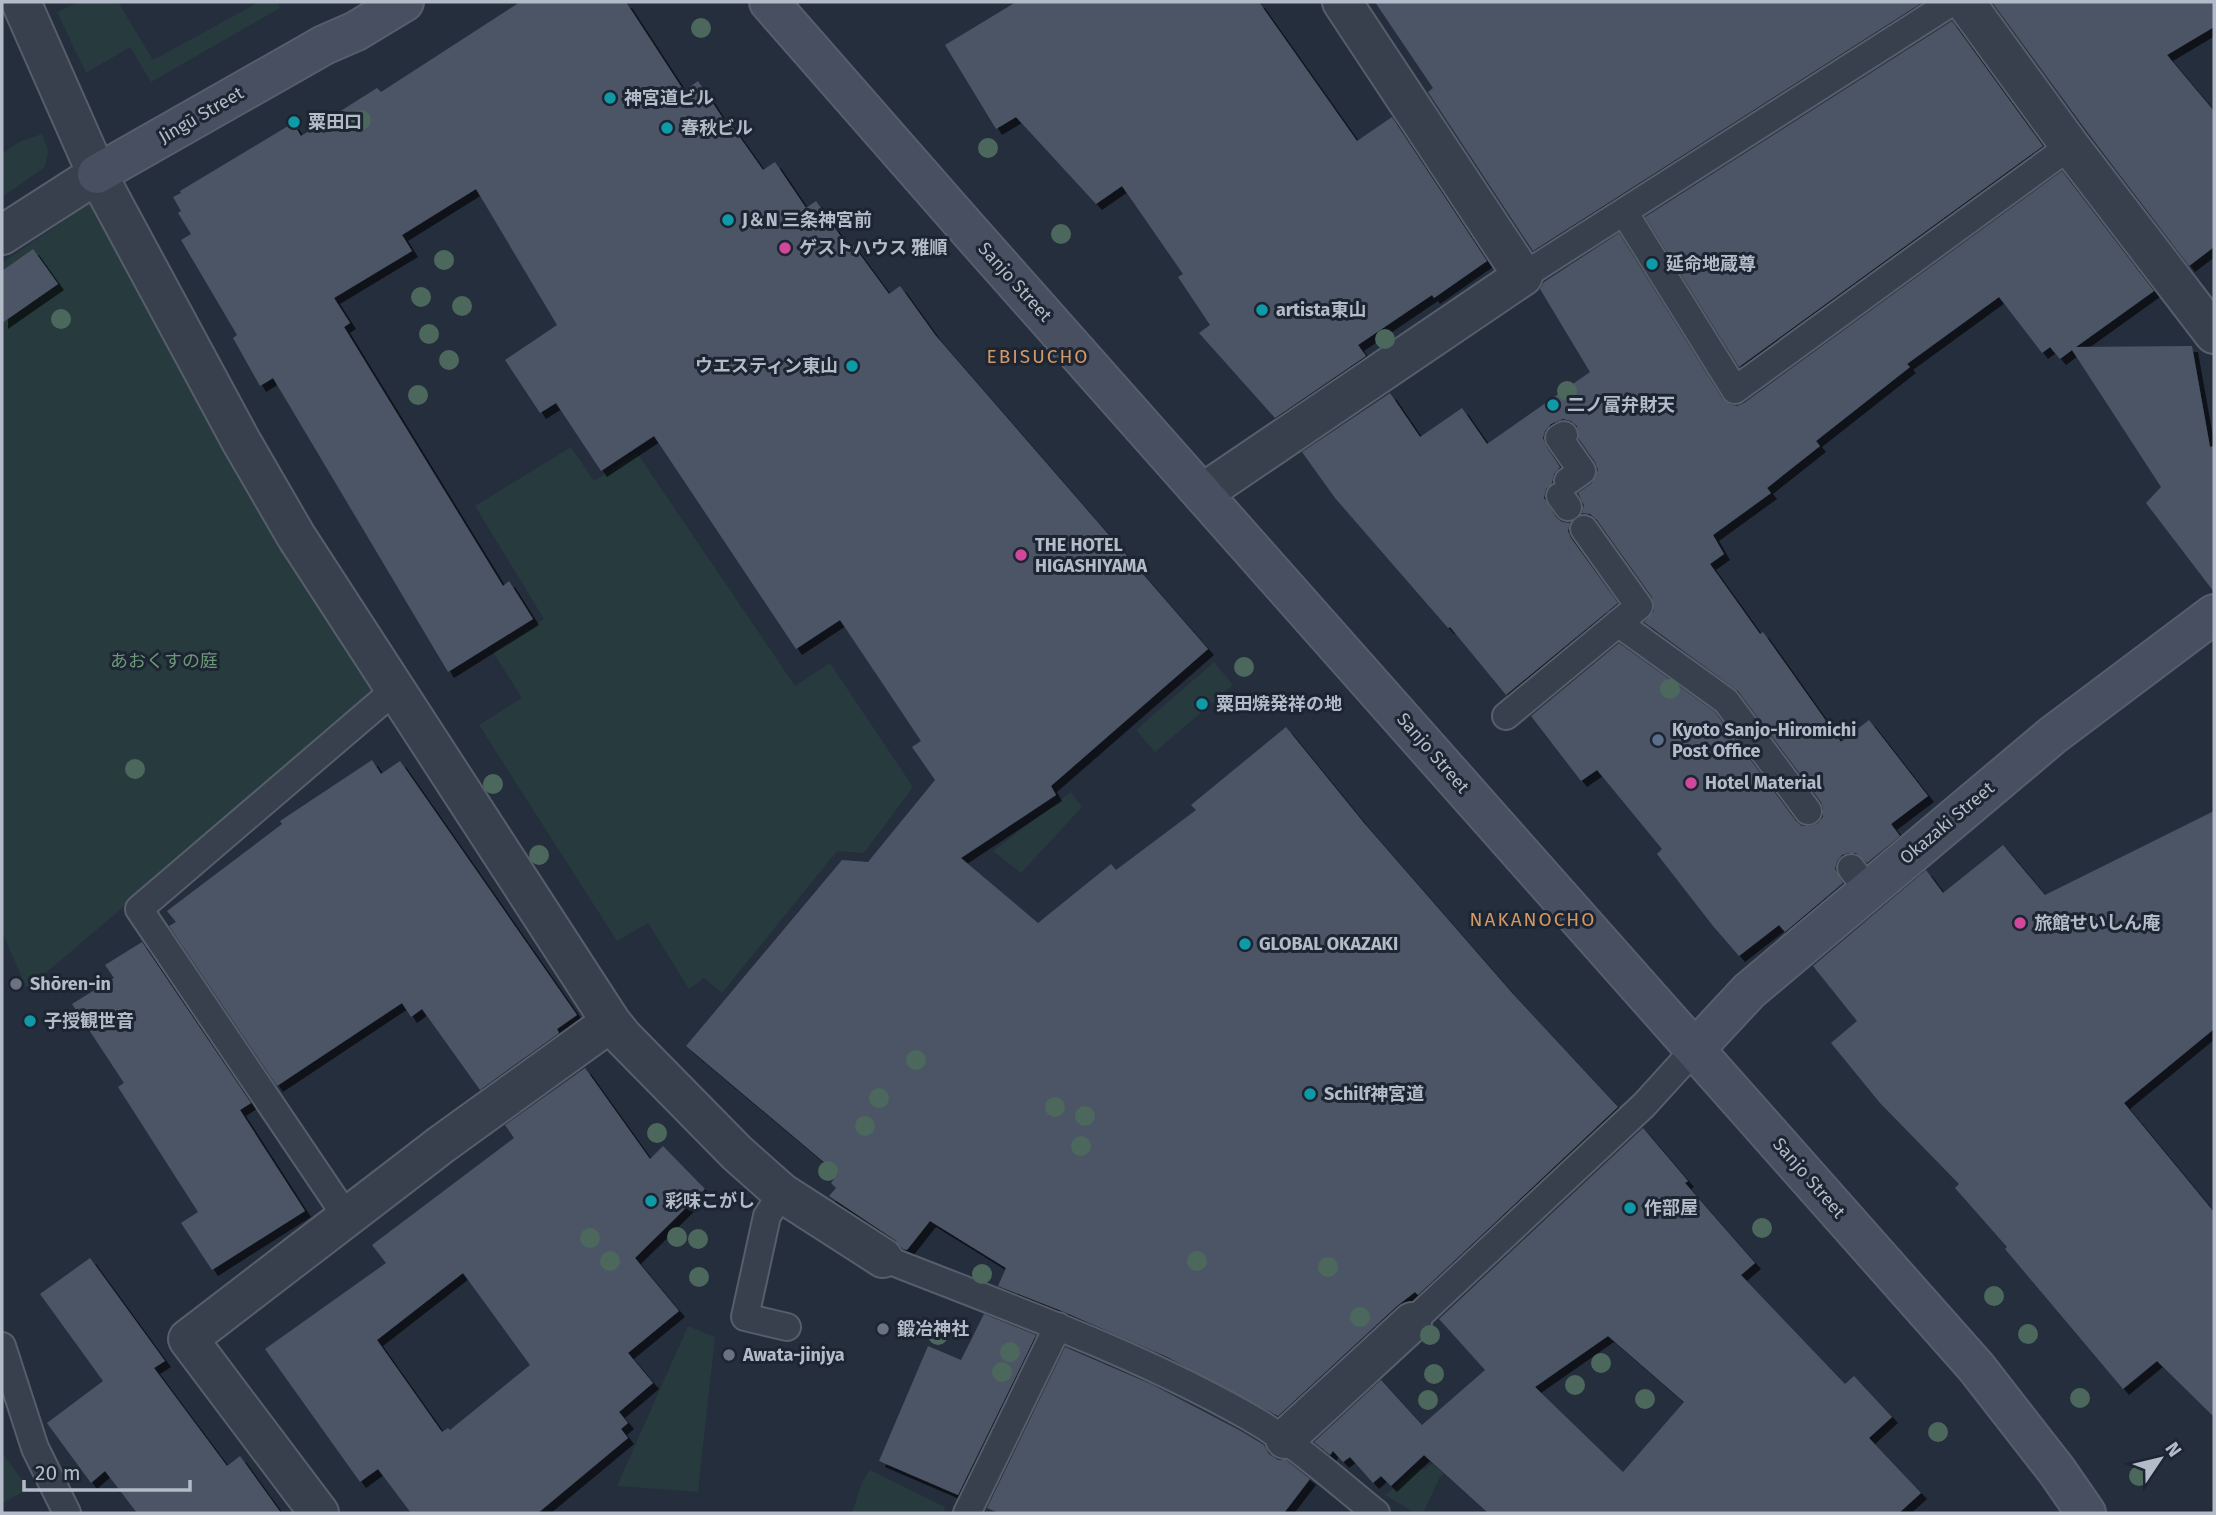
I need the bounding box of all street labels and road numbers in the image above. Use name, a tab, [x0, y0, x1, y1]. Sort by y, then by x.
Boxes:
street label: Jingū Street	[155, 82, 248, 148]
street label: Sanjo Street	[974, 238, 1057, 327]
street label: Sanjo Street	[1392, 708, 1474, 798]
street label: Okazaki Street	[1895, 777, 1999, 869]
street label: Sanjo Street	[1768, 1133, 1850, 1223]

